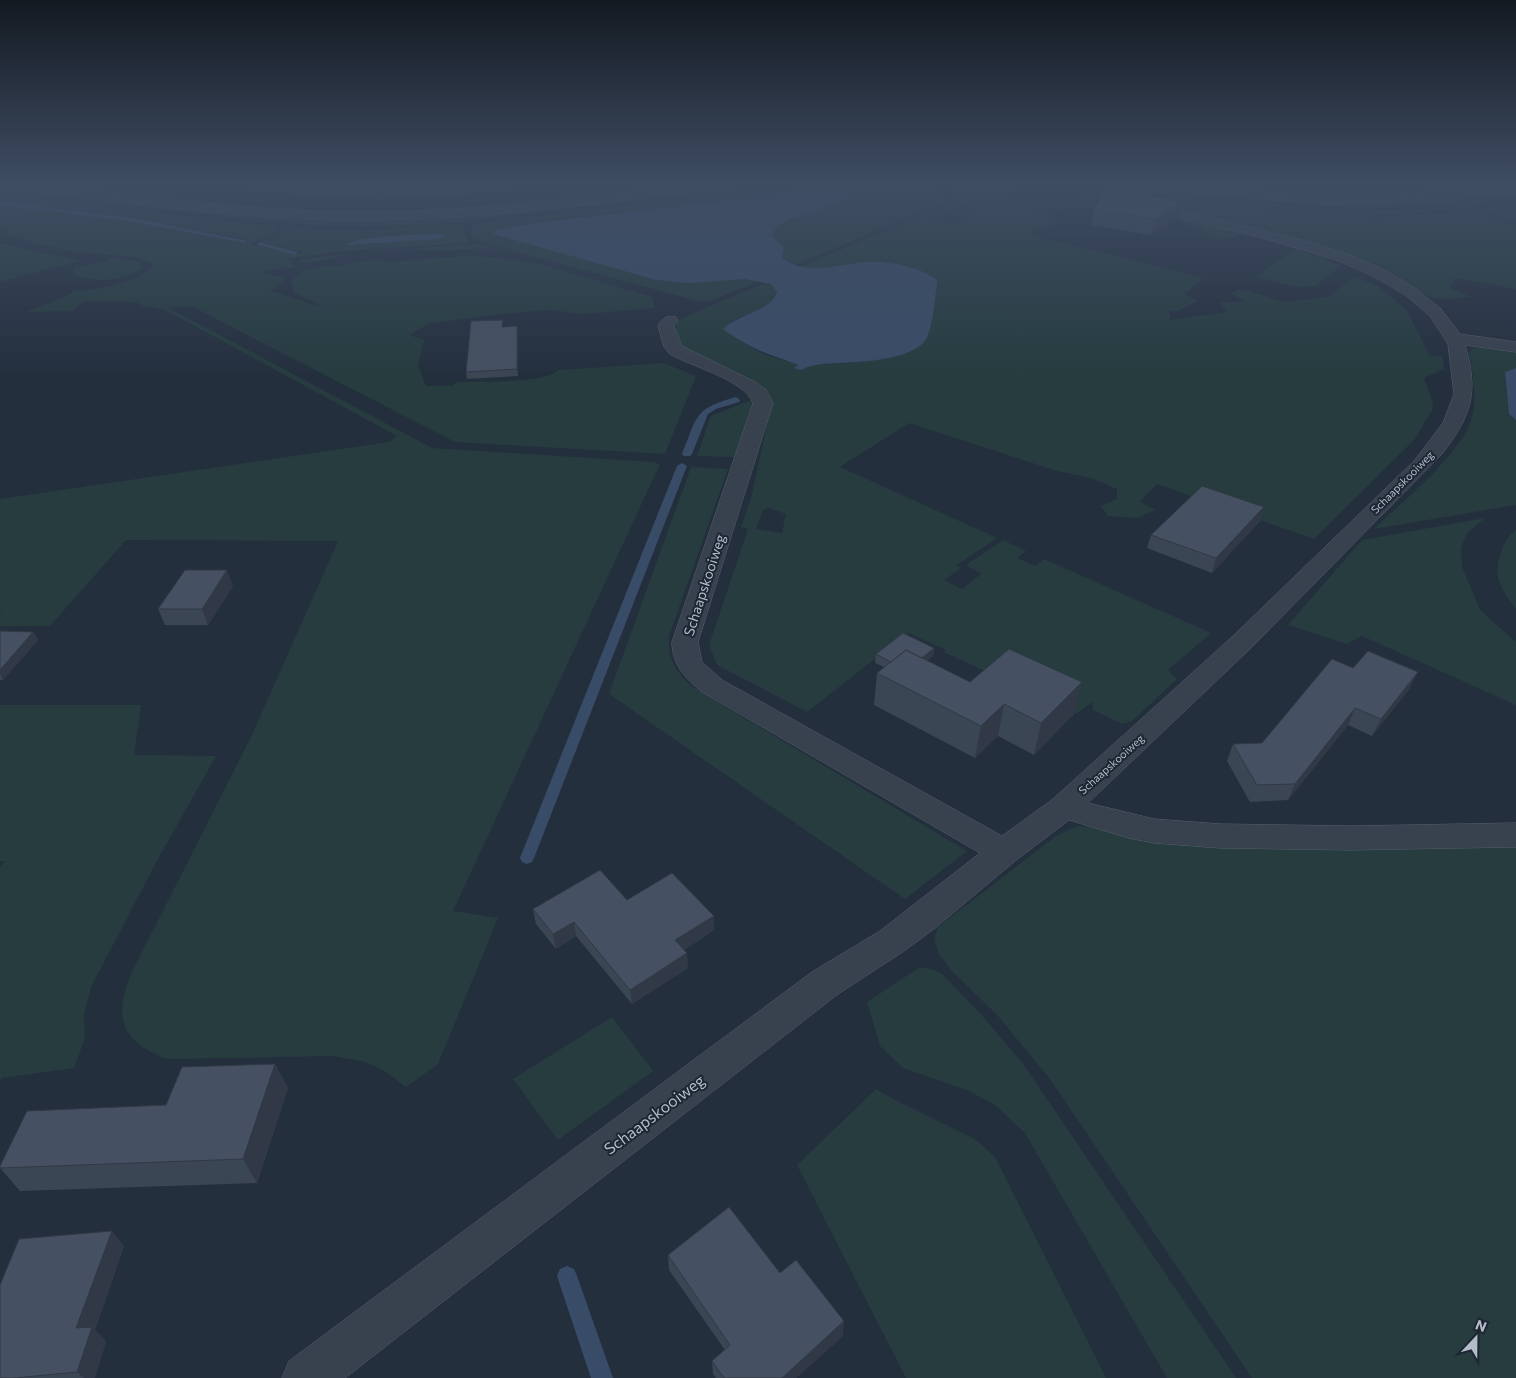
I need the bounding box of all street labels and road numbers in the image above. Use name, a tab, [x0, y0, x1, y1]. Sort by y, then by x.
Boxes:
street label: Schaapskooiweg	[1368, 448, 1436, 516]
street label: Schaapskooiweg	[680, 532, 729, 638]
street label: Schaapskooiweg	[1076, 731, 1146, 797]
street label: Schaapskooiweg	[600, 1070, 708, 1158]

